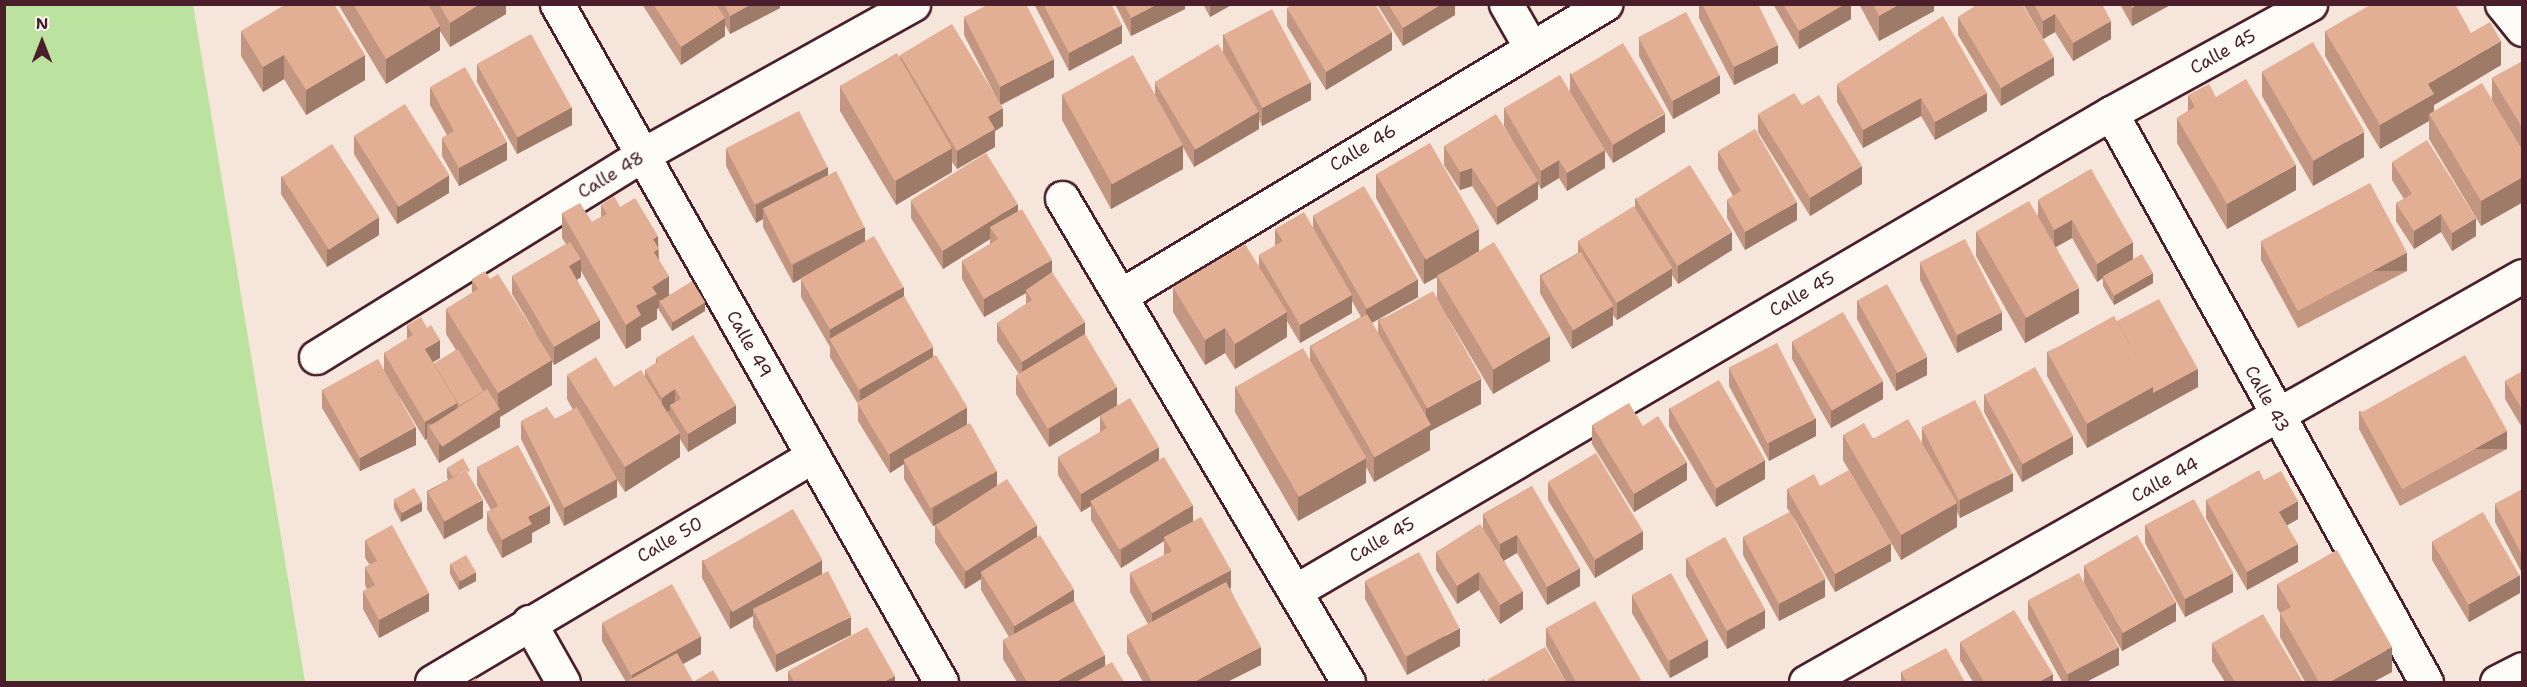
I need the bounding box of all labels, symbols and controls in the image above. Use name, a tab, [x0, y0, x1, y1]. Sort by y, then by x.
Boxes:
north arrow	[12, 12, 72, 72]
text: N	[36, 13, 48, 34]
street label: Calle 45	[2186, 25, 2260, 79]
street label: Calle 46	[1326, 120, 1400, 176]
street label: Calle 48	[574, 147, 648, 203]
street label: Calle 45	[1765, 267, 1839, 321]
street label: Calle 49	[722, 307, 776, 381]
street label: Calle 43	[2240, 362, 2294, 436]
street label: Calle 44	[2128, 453, 2202, 507]
street label: Calle 50	[633, 513, 707, 567]
street label: Calle 45	[1345, 513, 1419, 567]

